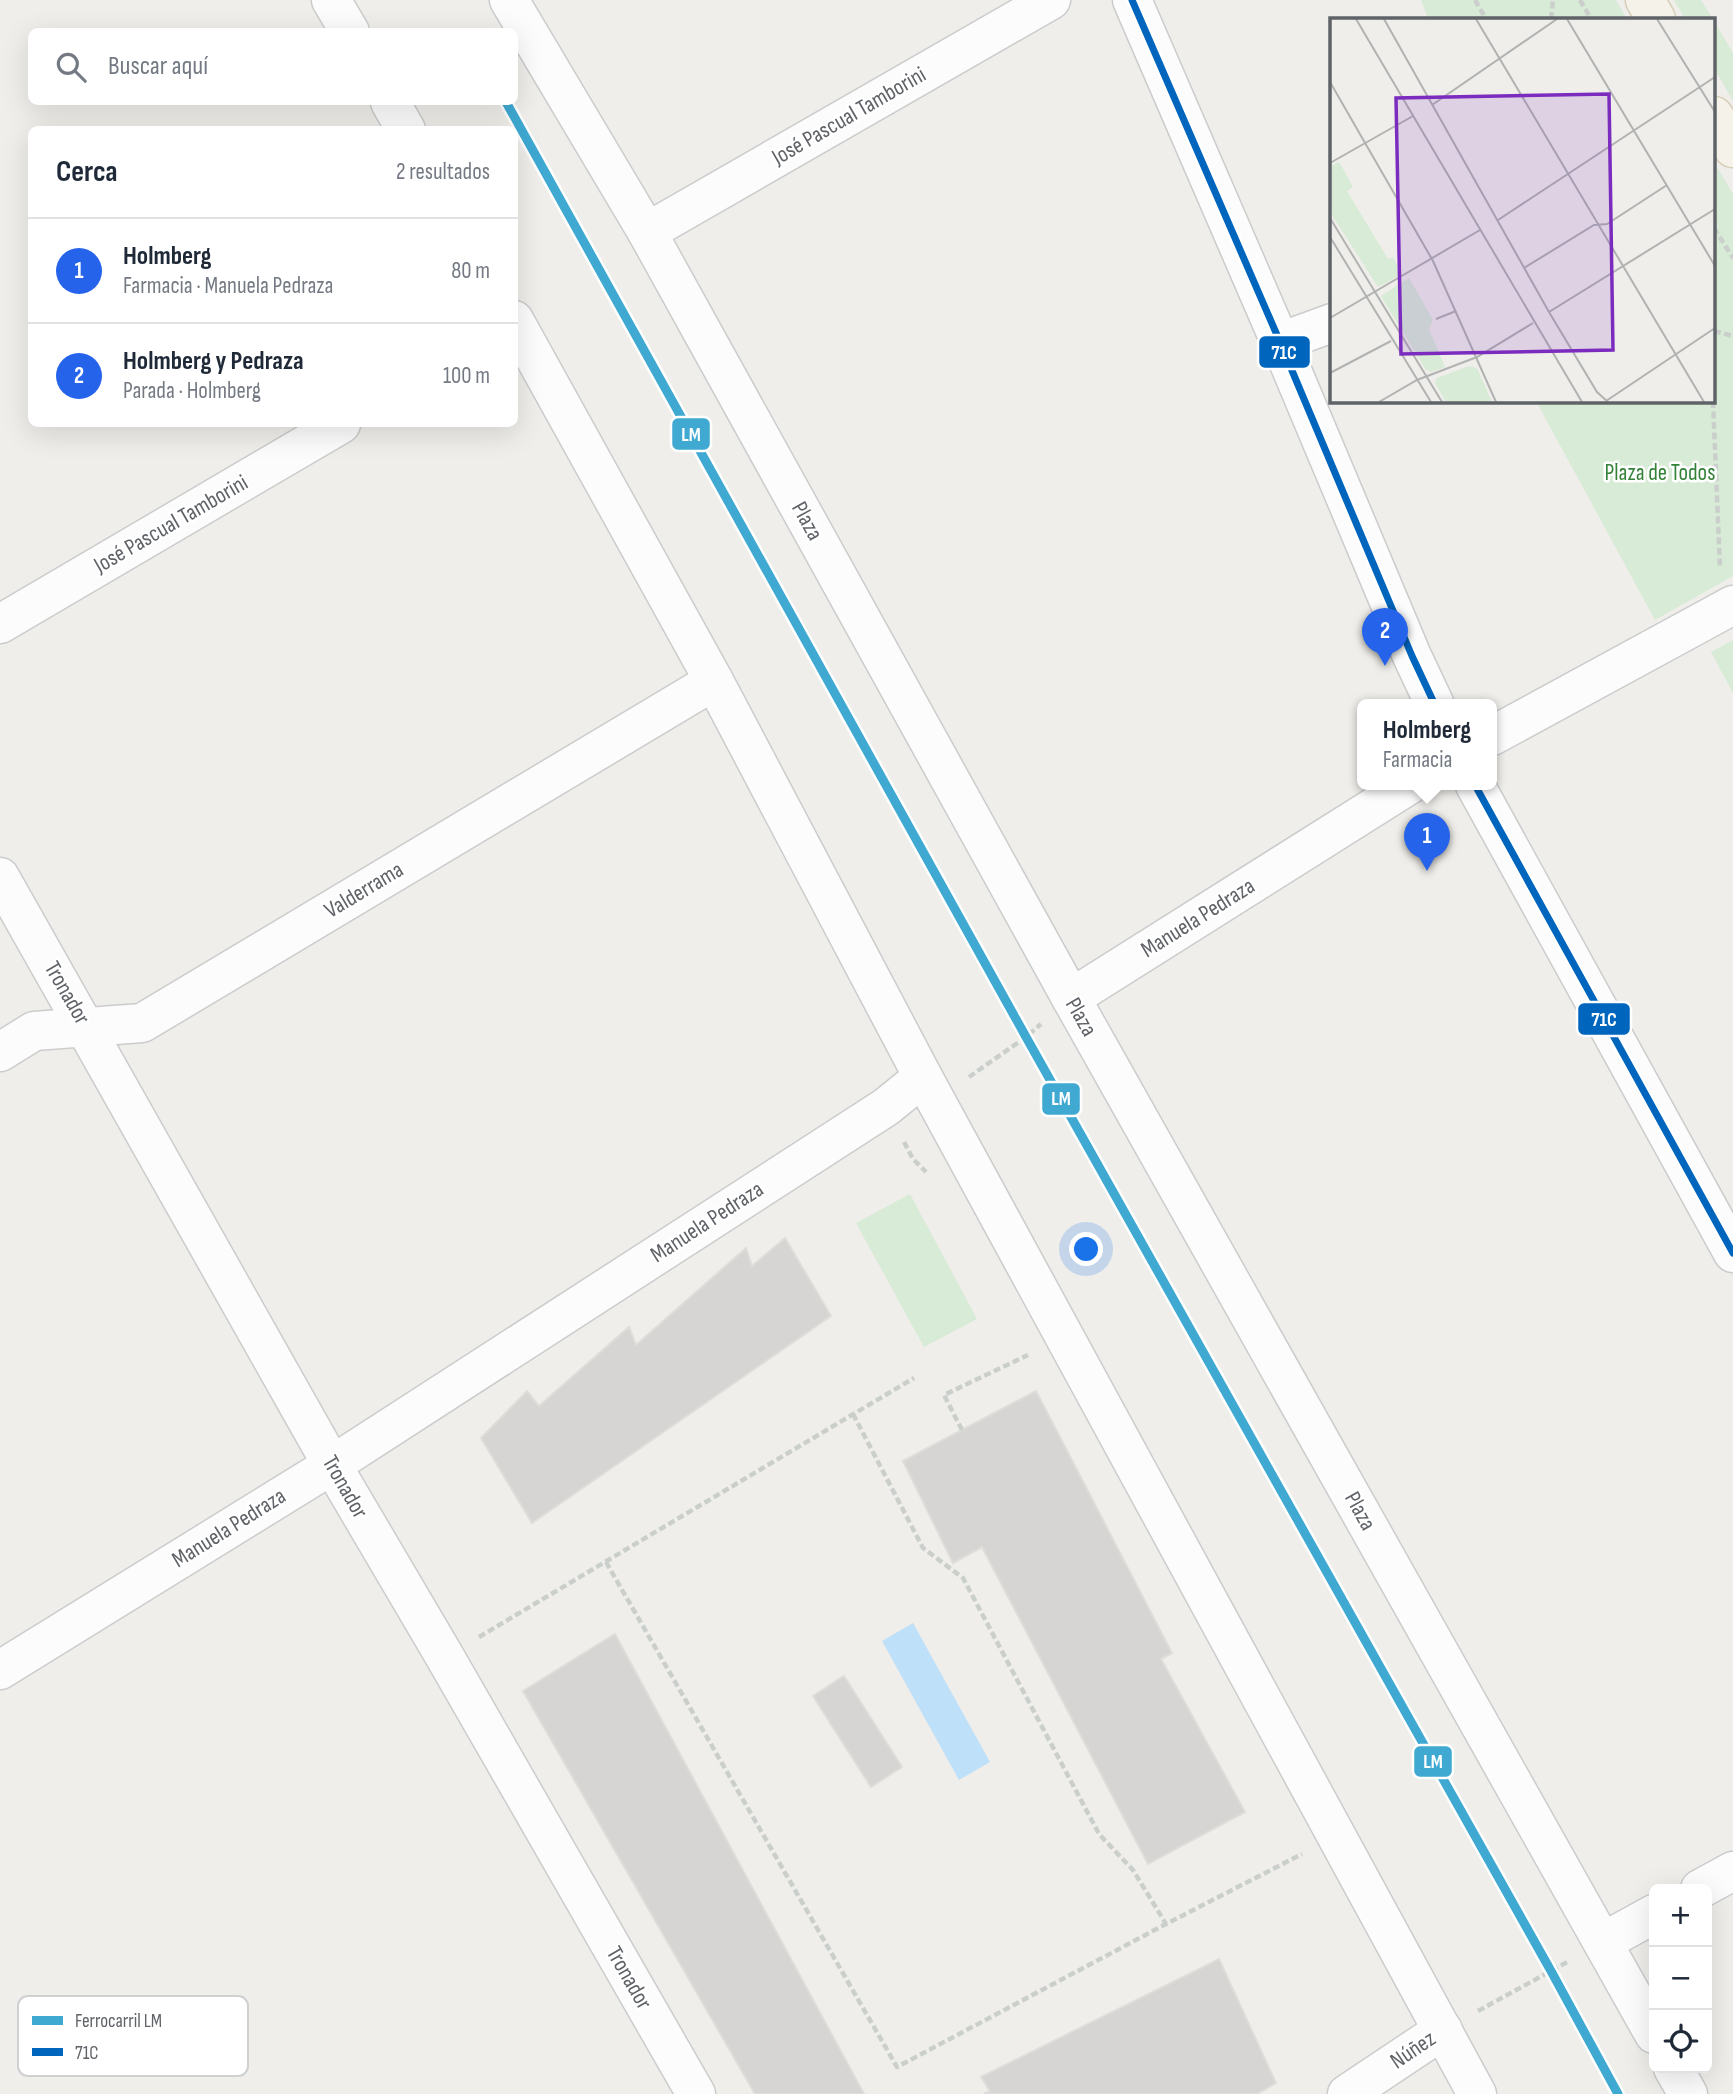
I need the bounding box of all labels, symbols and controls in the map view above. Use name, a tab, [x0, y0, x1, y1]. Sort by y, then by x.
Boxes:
inset map	[1330, 18, 1716, 402]
search box	[28, 28, 518, 105]
icon: search	[52, 48, 90, 86]
text: Buscar aquí	[108, 51, 208, 82]
street label: José Pascual Tamborini	[766, 61, 931, 172]
text: Cerca	[56, 154, 118, 190]
text: 2 resultados	[396, 158, 490, 186]
text: Holmberg	[123, 241, 212, 272]
text: 1	[74, 257, 84, 285]
text: 80 m	[451, 257, 490, 285]
text: Farmacia · Manuela Pedraza	[123, 272, 333, 300]
line badge: 71C	[1258, 335, 1311, 369]
text: 71C	[1271, 342, 1297, 365]
text: Holmberg y Pedraza	[123, 346, 304, 377]
text: 2	[74, 362, 84, 390]
text: 100 m	[443, 362, 490, 390]
text: Parada · Holmberg	[123, 377, 261, 405]
line badge: LM	[671, 417, 711, 451]
text: LM	[681, 424, 701, 447]
park label: Plaza de Todos	[1605, 459, 1715, 487]
street label: José Pascual Tamborini	[88, 469, 253, 580]
street label: Plaza	[785, 497, 829, 545]
pin: 2	[1362, 608, 1408, 666]
popup	[1357, 699, 1497, 790]
text: Holmberg	[1383, 715, 1471, 746]
text: Farmacia	[1383, 746, 1452, 774]
pin: 1	[1404, 813, 1450, 871]
street label: Valderrama	[320, 856, 408, 924]
street label: Manuela Pedraza	[1136, 872, 1260, 964]
street label: Tronador	[38, 957, 96, 1030]
street label: Plaza	[1059, 993, 1103, 1041]
line badge: 71C	[1577, 1002, 1631, 1036]
text: 71C	[1591, 1009, 1617, 1032]
line badge: LM	[1041, 1082, 1081, 1116]
text: LM	[1051, 1088, 1071, 1111]
street label: Manuela Pedraza	[645, 1175, 769, 1269]
your location	[1069, 1232, 1103, 1266]
street label: Tronador	[316, 1451, 374, 1524]
street label: Manuela Pedraza	[167, 1482, 291, 1574]
street label: Plaza	[1338, 1487, 1382, 1535]
line badge: LM	[1413, 1745, 1453, 1778]
text: LM	[1423, 1751, 1443, 1774]
map controls	[1649, 1884, 1712, 2073]
button: +	[1649, 1884, 1712, 1947]
street label: Tronador	[600, 1942, 658, 2015]
button: −	[1649, 1947, 1712, 2010]
legend	[18, 1996, 248, 2076]
text: Ferrocarril LM	[75, 2010, 162, 2033]
button: locate	[1649, 2010, 1712, 2073]
street label: Núñez	[1385, 2025, 1441, 2075]
text: 71C	[75, 2042, 99, 2065]

